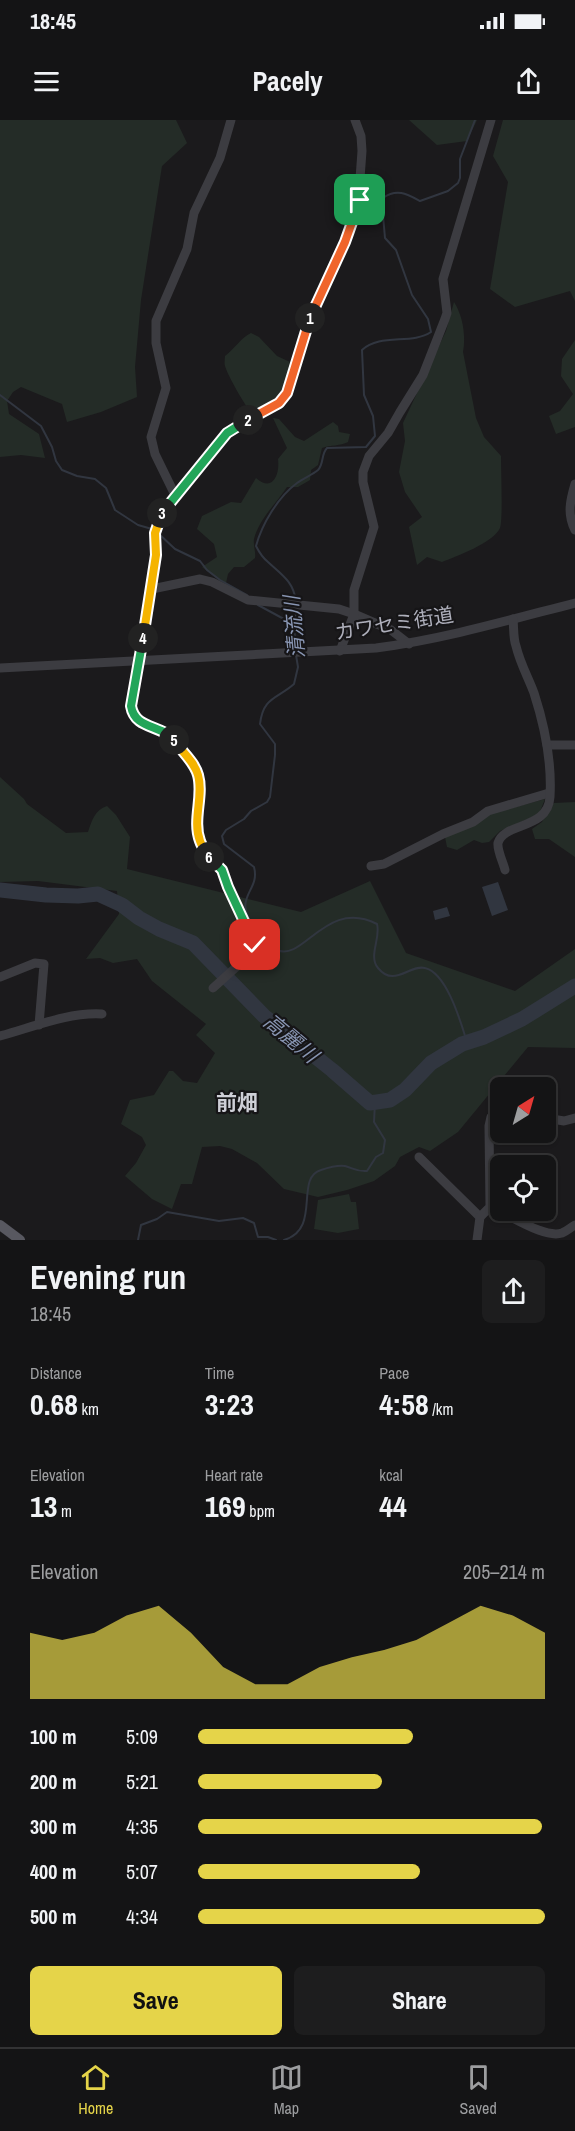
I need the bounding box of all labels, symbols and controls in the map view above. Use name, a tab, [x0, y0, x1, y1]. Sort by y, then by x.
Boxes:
text: 18:45	[30, 6, 76, 36]
text: Pacely	[252, 63, 323, 99]
icon: menu	[30, 65, 63, 98]
icon: share	[512, 65, 545, 98]
pin	[334, 174, 385, 225]
icon: arrive	[343, 183, 376, 216]
pin: 1	[295, 303, 325, 333]
text: 1	[306, 307, 314, 329]
pin: 2	[233, 405, 263, 435]
text: 2	[244, 409, 252, 431]
pin: 3	[147, 498, 177, 528]
text: 3	[158, 502, 166, 524]
water label: 清流川	[277, 592, 311, 660]
street label: カワセミ街道	[333, 600, 455, 646]
pin: 4	[128, 623, 158, 653]
text: 4	[139, 627, 147, 649]
pin: 5	[159, 725, 189, 755]
text: 5	[170, 729, 178, 751]
pin: 6	[194, 842, 224, 872]
text: 6	[205, 846, 213, 868]
pin	[229, 919, 280, 970]
icon: check	[238, 928, 271, 961]
water label: 高麗川	[258, 1007, 326, 1071]
north arrow	[490, 1077, 556, 1143]
map controls	[490, 1077, 556, 1221]
district label: 前畑	[216, 1088, 258, 1117]
button: locate	[490, 1155, 556, 1221]
text: Evening run	[30, 1255, 186, 1299]
button: share	[482, 1260, 545, 1323]
text: 18:45	[30, 1300, 71, 1327]
text: Distance	[30, 1362, 82, 1384]
text: Time	[205, 1362, 234, 1384]
text: Pace	[379, 1362, 409, 1384]
text: 0.68	[30, 1384, 78, 1424]
text: 3:23	[205, 1384, 254, 1424]
text: 4:58	[379, 1384, 429, 1424]
text: km	[78, 1398, 99, 1420]
text: /km	[429, 1398, 453, 1420]
text: Elevation	[30, 1464, 85, 1486]
text: Heart rate	[205, 1464, 263, 1486]
text: kcal	[379, 1464, 403, 1486]
text: 13	[30, 1486, 57, 1526]
text: 169	[205, 1486, 246, 1526]
text: 44	[379, 1486, 407, 1526]
text: m	[57, 1500, 72, 1522]
text: bpm	[246, 1500, 275, 1522]
text: Elevation	[30, 1558, 98, 1585]
text: 205–214 m	[463, 1558, 545, 1585]
text: 100 m	[30, 1723, 77, 1750]
text: 5:09	[126, 1723, 158, 1750]
text: 200 m	[30, 1768, 77, 1795]
text: 5:21	[126, 1768, 158, 1795]
text: 300 m	[30, 1813, 77, 1840]
text: 4:35	[126, 1813, 158, 1840]
text: 400 m	[30, 1858, 77, 1885]
text: 5:07	[126, 1858, 158, 1885]
text: 500 m	[30, 1903, 77, 1930]
text: 4:34	[126, 1903, 158, 1930]
button: Save	[30, 1966, 282, 2035]
button: Share	[294, 1966, 545, 2035]
tab: Home	[78, 2061, 113, 2119]
tab: Map	[270, 2061, 303, 2119]
tab: Saved	[459, 2061, 497, 2119]

